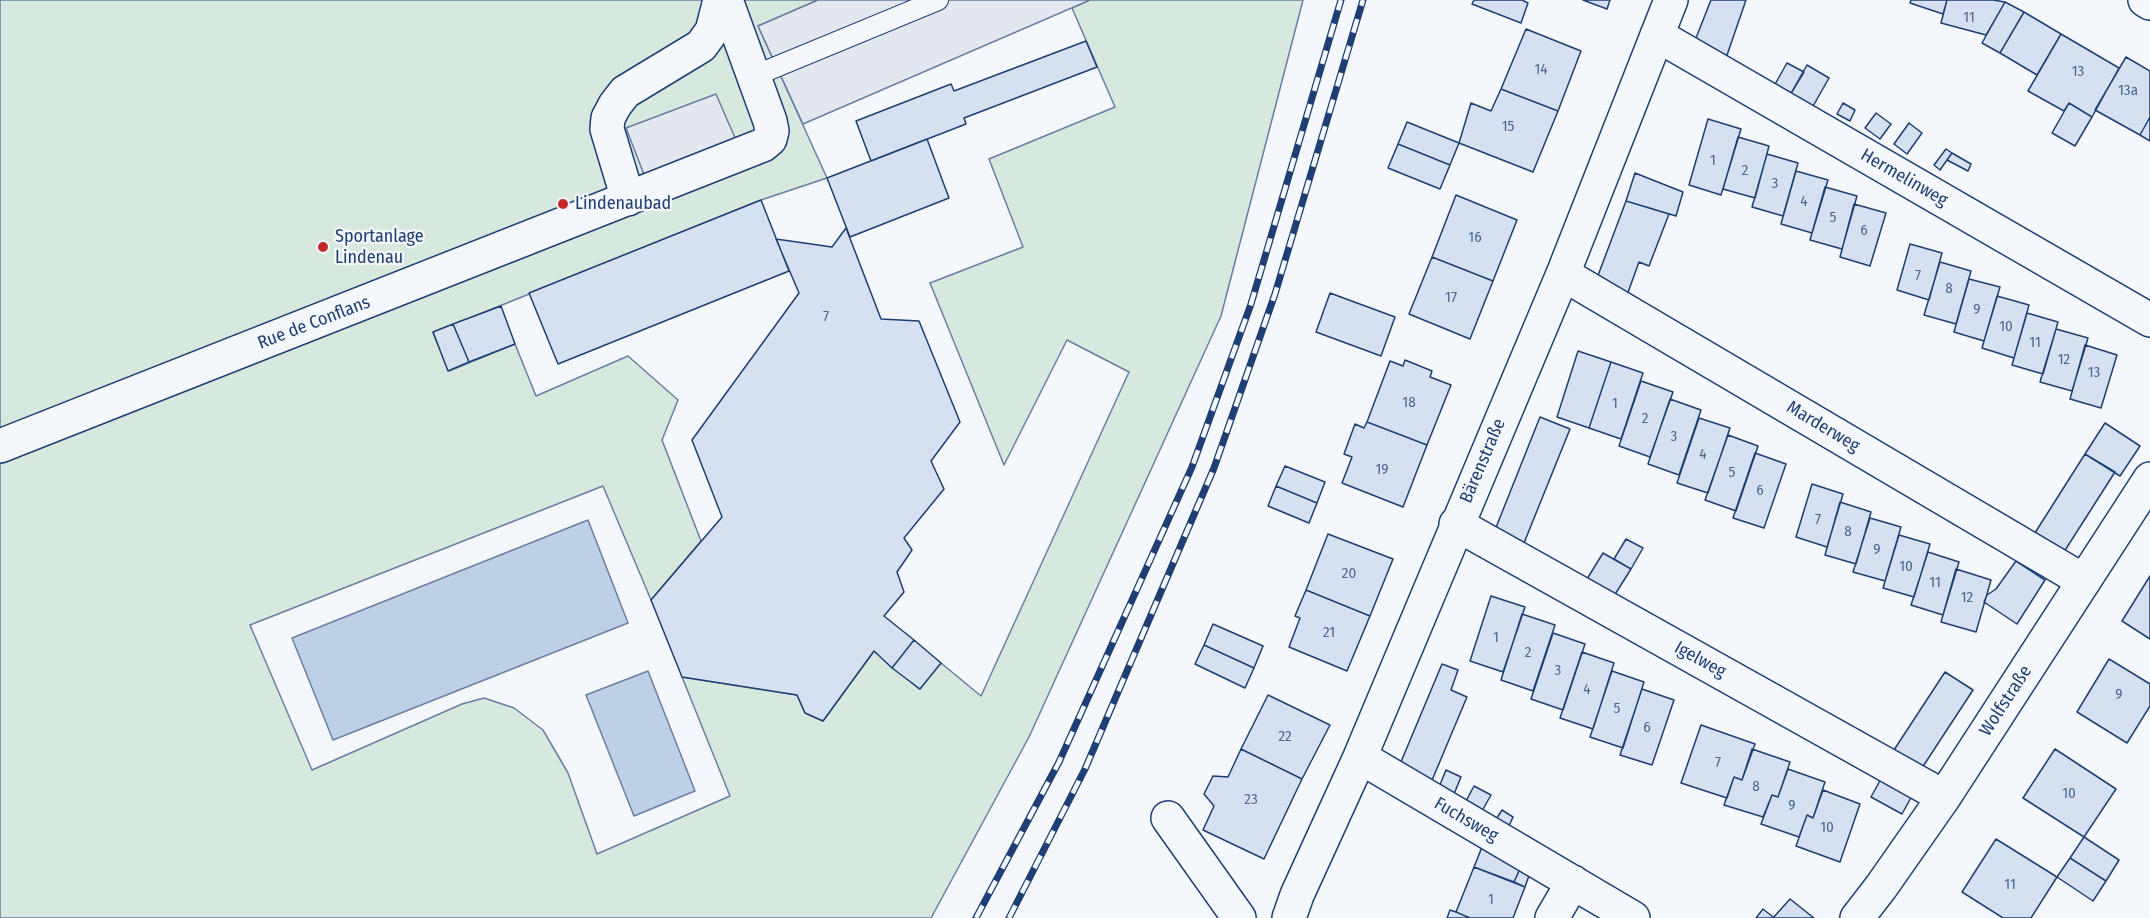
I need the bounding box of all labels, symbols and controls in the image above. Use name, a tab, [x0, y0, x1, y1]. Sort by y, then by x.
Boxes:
house number: 11	[1963, 9, 1975, 27]
house number: 14	[1534, 61, 1548, 79]
house number: 13	[2072, 63, 2084, 81]
house number: 13a	[2118, 82, 2138, 100]
house number: 15	[1502, 118, 1514, 136]
street label: Hermelinweg	[1857, 144, 1951, 212]
house number: 1	[1710, 152, 1716, 170]
house number: 2	[1742, 162, 1748, 180]
house number: 3	[1772, 175, 1778, 193]
place label: Lindenaubad	[575, 193, 671, 215]
house number: 4	[1800, 193, 1808, 211]
marker: Lindenaubad	[556, 197, 570, 211]
house number: 5	[1830, 209, 1836, 227]
house number: 6	[1860, 222, 1868, 240]
place label: Sportanlage Lindenau	[335, 226, 424, 268]
house number: 16	[1468, 229, 1482, 247]
marker: Sportanlage Lindenau	[316, 240, 330, 254]
house number: 7	[1915, 267, 1921, 285]
house number: 8	[1945, 280, 1953, 298]
house number: 17	[1445, 289, 1457, 307]
street label: Rue de Conflans	[255, 292, 373, 354]
house number: 9	[1973, 301, 1981, 319]
house number: 7	[823, 308, 829, 326]
house number: 10	[1999, 318, 2013, 336]
house number: 11	[2029, 334, 2041, 352]
house number: 12	[2058, 351, 2070, 369]
house number: 13	[2088, 364, 2100, 382]
house number: 18	[1402, 394, 1416, 412]
house number: 1	[1612, 395, 1618, 413]
street label: Marderweg	[1783, 397, 1863, 457]
house number: 2	[1642, 410, 1648, 428]
street label: Bärenstraße	[1456, 416, 1510, 506]
house number: 3	[1671, 428, 1677, 446]
house number: 4	[1699, 446, 1707, 464]
house number: 19	[1375, 461, 1389, 479]
house number: 5	[1729, 464, 1735, 482]
house number: 6	[1756, 482, 1764, 500]
house number: 7	[1815, 511, 1821, 529]
house number: 8	[1844, 523, 1852, 541]
house number: 9	[1873, 541, 1881, 559]
house number: 10	[1899, 558, 1913, 576]
house number: 20	[1342, 565, 1356, 583]
house number: 11	[1929, 574, 1941, 592]
house number: 12	[1961, 589, 1973, 607]
house number: 21	[1323, 624, 1335, 642]
house number: 1	[1493, 629, 1499, 647]
street label: Igelweg	[1670, 637, 1730, 683]
house number: 2	[1525, 644, 1531, 662]
house number: 3	[1555, 662, 1561, 680]
street label: Wolfstraße	[1975, 662, 2037, 740]
house number: 4	[1583, 681, 1591, 699]
house number: 9	[2115, 686, 2123, 704]
house number: 5	[1614, 700, 1620, 718]
house number: 6	[1643, 719, 1651, 737]
house number: 22	[1278, 728, 1292, 746]
house number: 7	[1715, 754, 1721, 772]
house number: 8	[1752, 778, 1760, 796]
house number: 10	[2062, 785, 2076, 803]
house number: 23	[1244, 791, 1258, 809]
street label: Fuchsweg	[1430, 793, 1502, 847]
house number: 9	[1788, 797, 1796, 815]
house number: 10	[1820, 819, 1834, 837]
house number: 11	[2004, 876, 2016, 894]
house number: 1	[1488, 891, 1494, 909]

